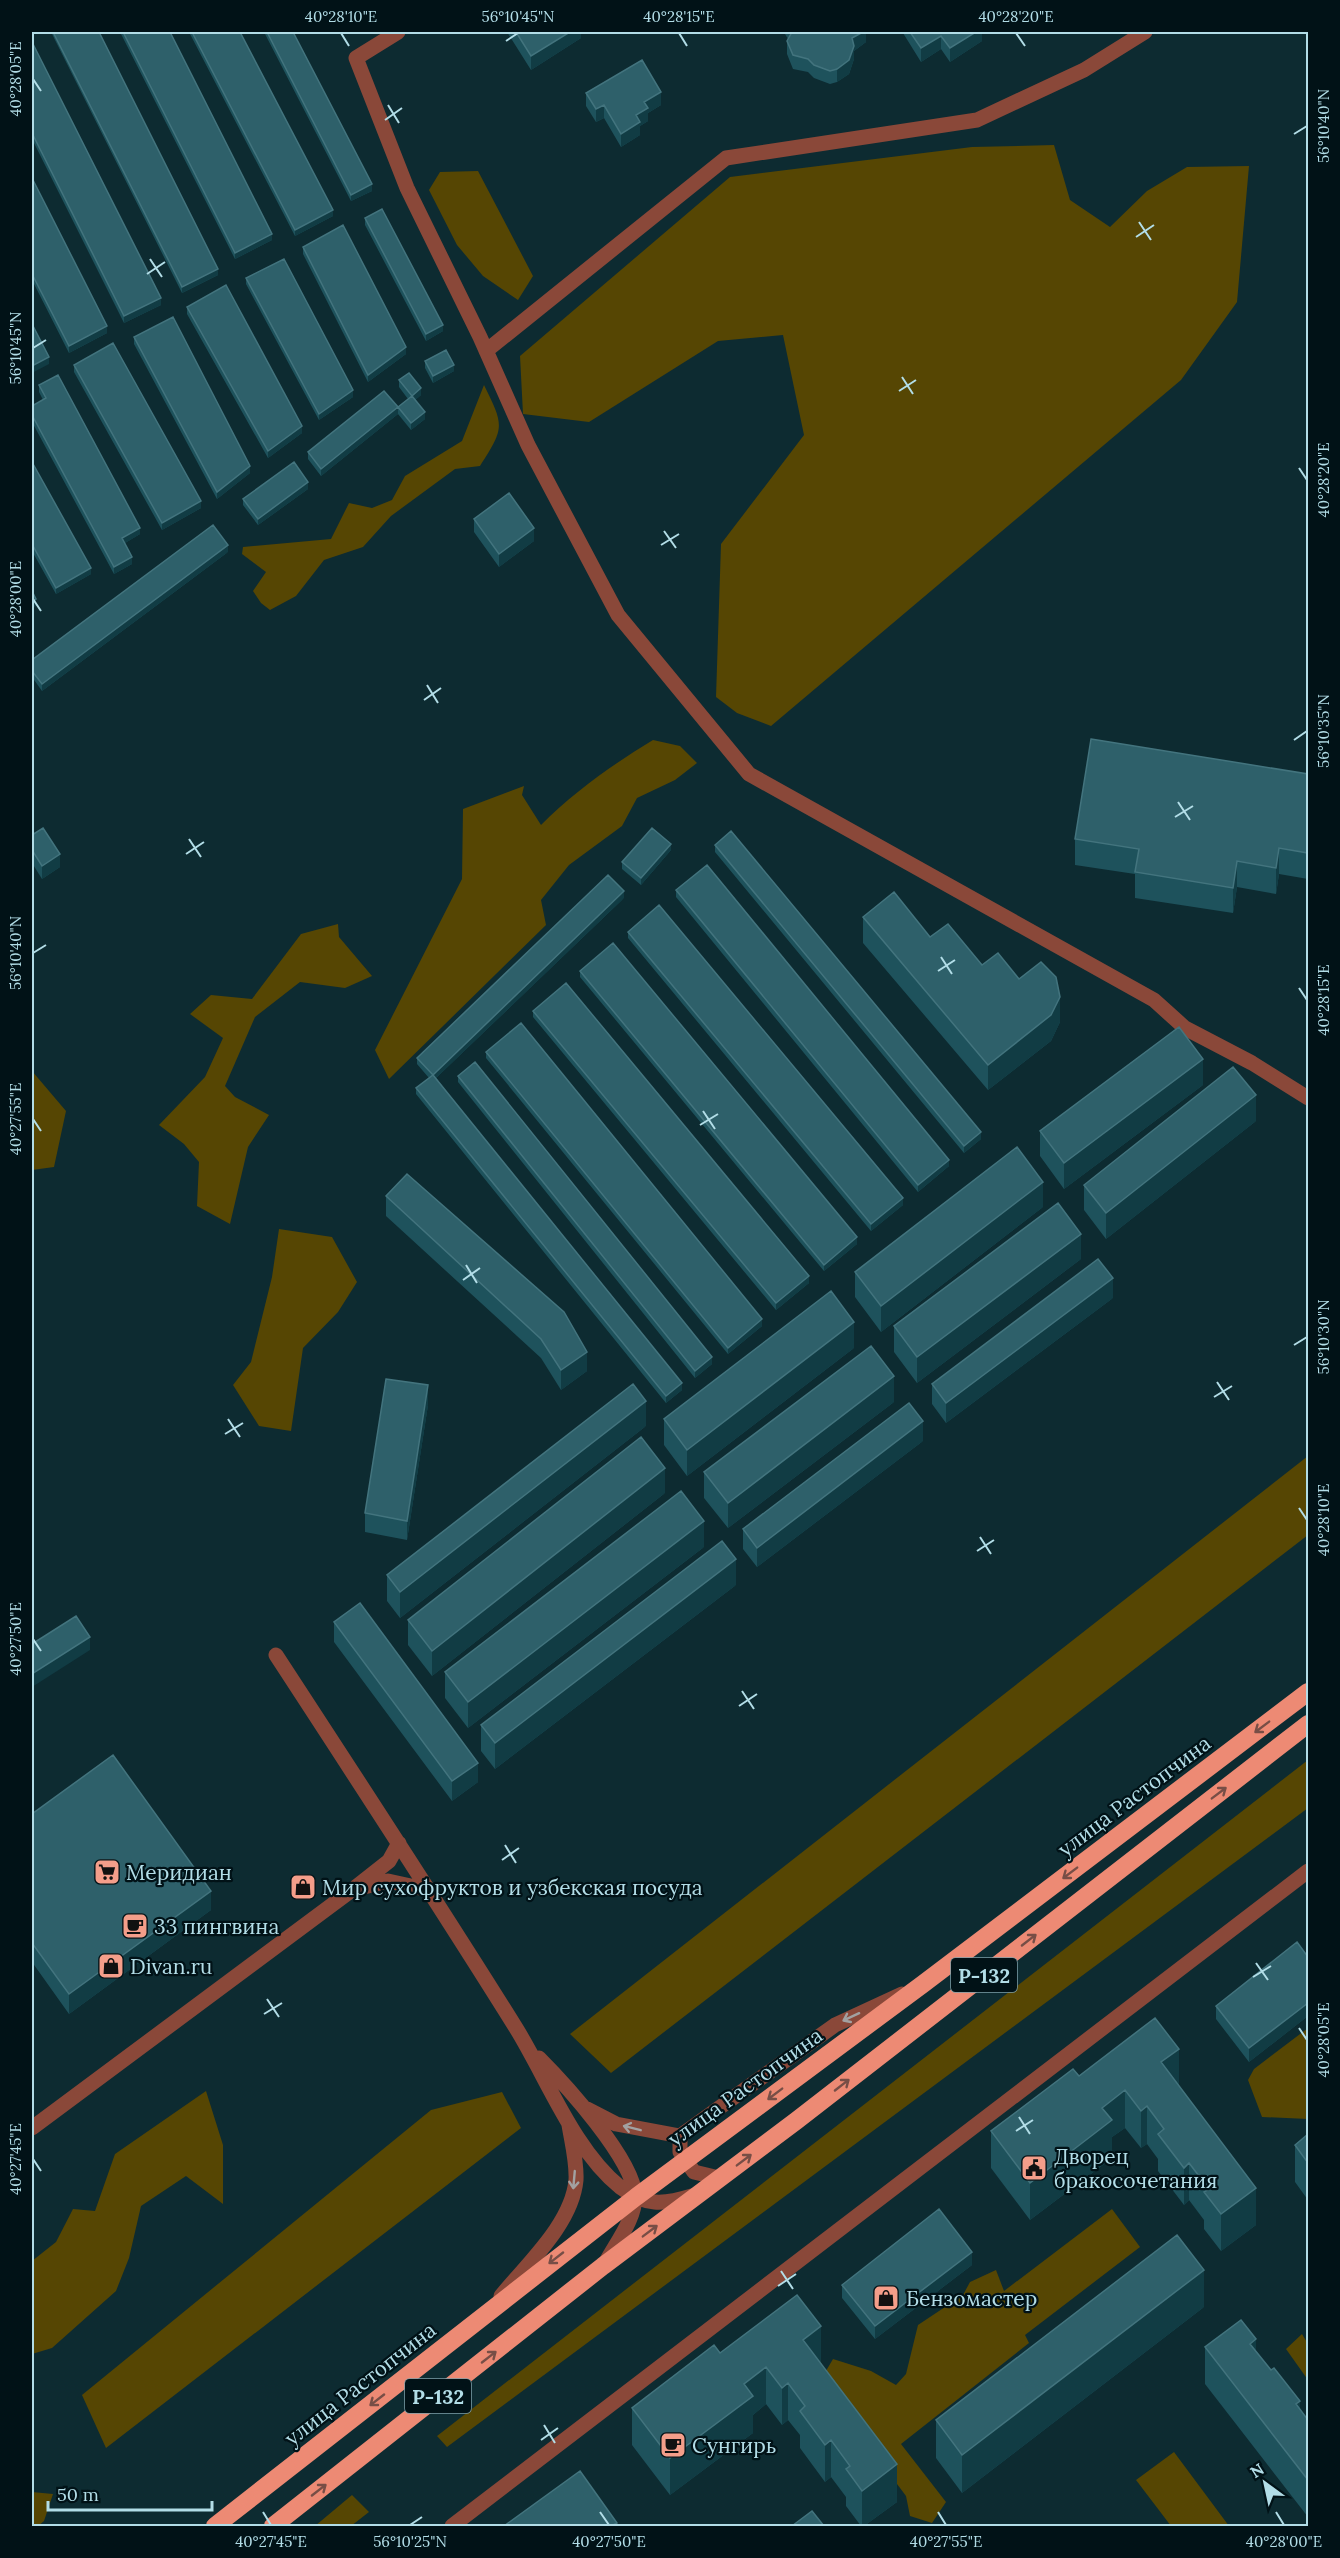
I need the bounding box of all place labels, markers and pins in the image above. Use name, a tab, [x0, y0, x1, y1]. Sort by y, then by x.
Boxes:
supermarket icon: Меридиан	[92, 1857, 122, 1887]
place label: Меридиан	[126, 1859, 232, 1886]
shop icon: Мир сухофруктов и узбекская посуда	[288, 1872, 318, 1902]
place label: Мир сухофруктов и узбекская посуда	[322, 1874, 703, 1901]
cafe icon: 33 пингвина	[120, 1911, 150, 1941]
place label: 33 пингвина	[154, 1913, 279, 1940]
shop icon: Divan.ru	[96, 1951, 126, 1981]
place label: Divan.ru	[130, 1953, 212, 1980]
place label: Дворец бракосочетания	[1054, 2143, 1218, 2194]
public building icon: Дворец бракосочетания	[1019, 2153, 1049, 2183]
shop icon: Бензомастер	[871, 2283, 901, 2313]
place label: Бензомастер	[906, 2285, 1037, 2312]
cafe icon: Сунгирь	[658, 2430, 688, 2460]
place label: Сунгирь	[692, 2432, 776, 2459]

